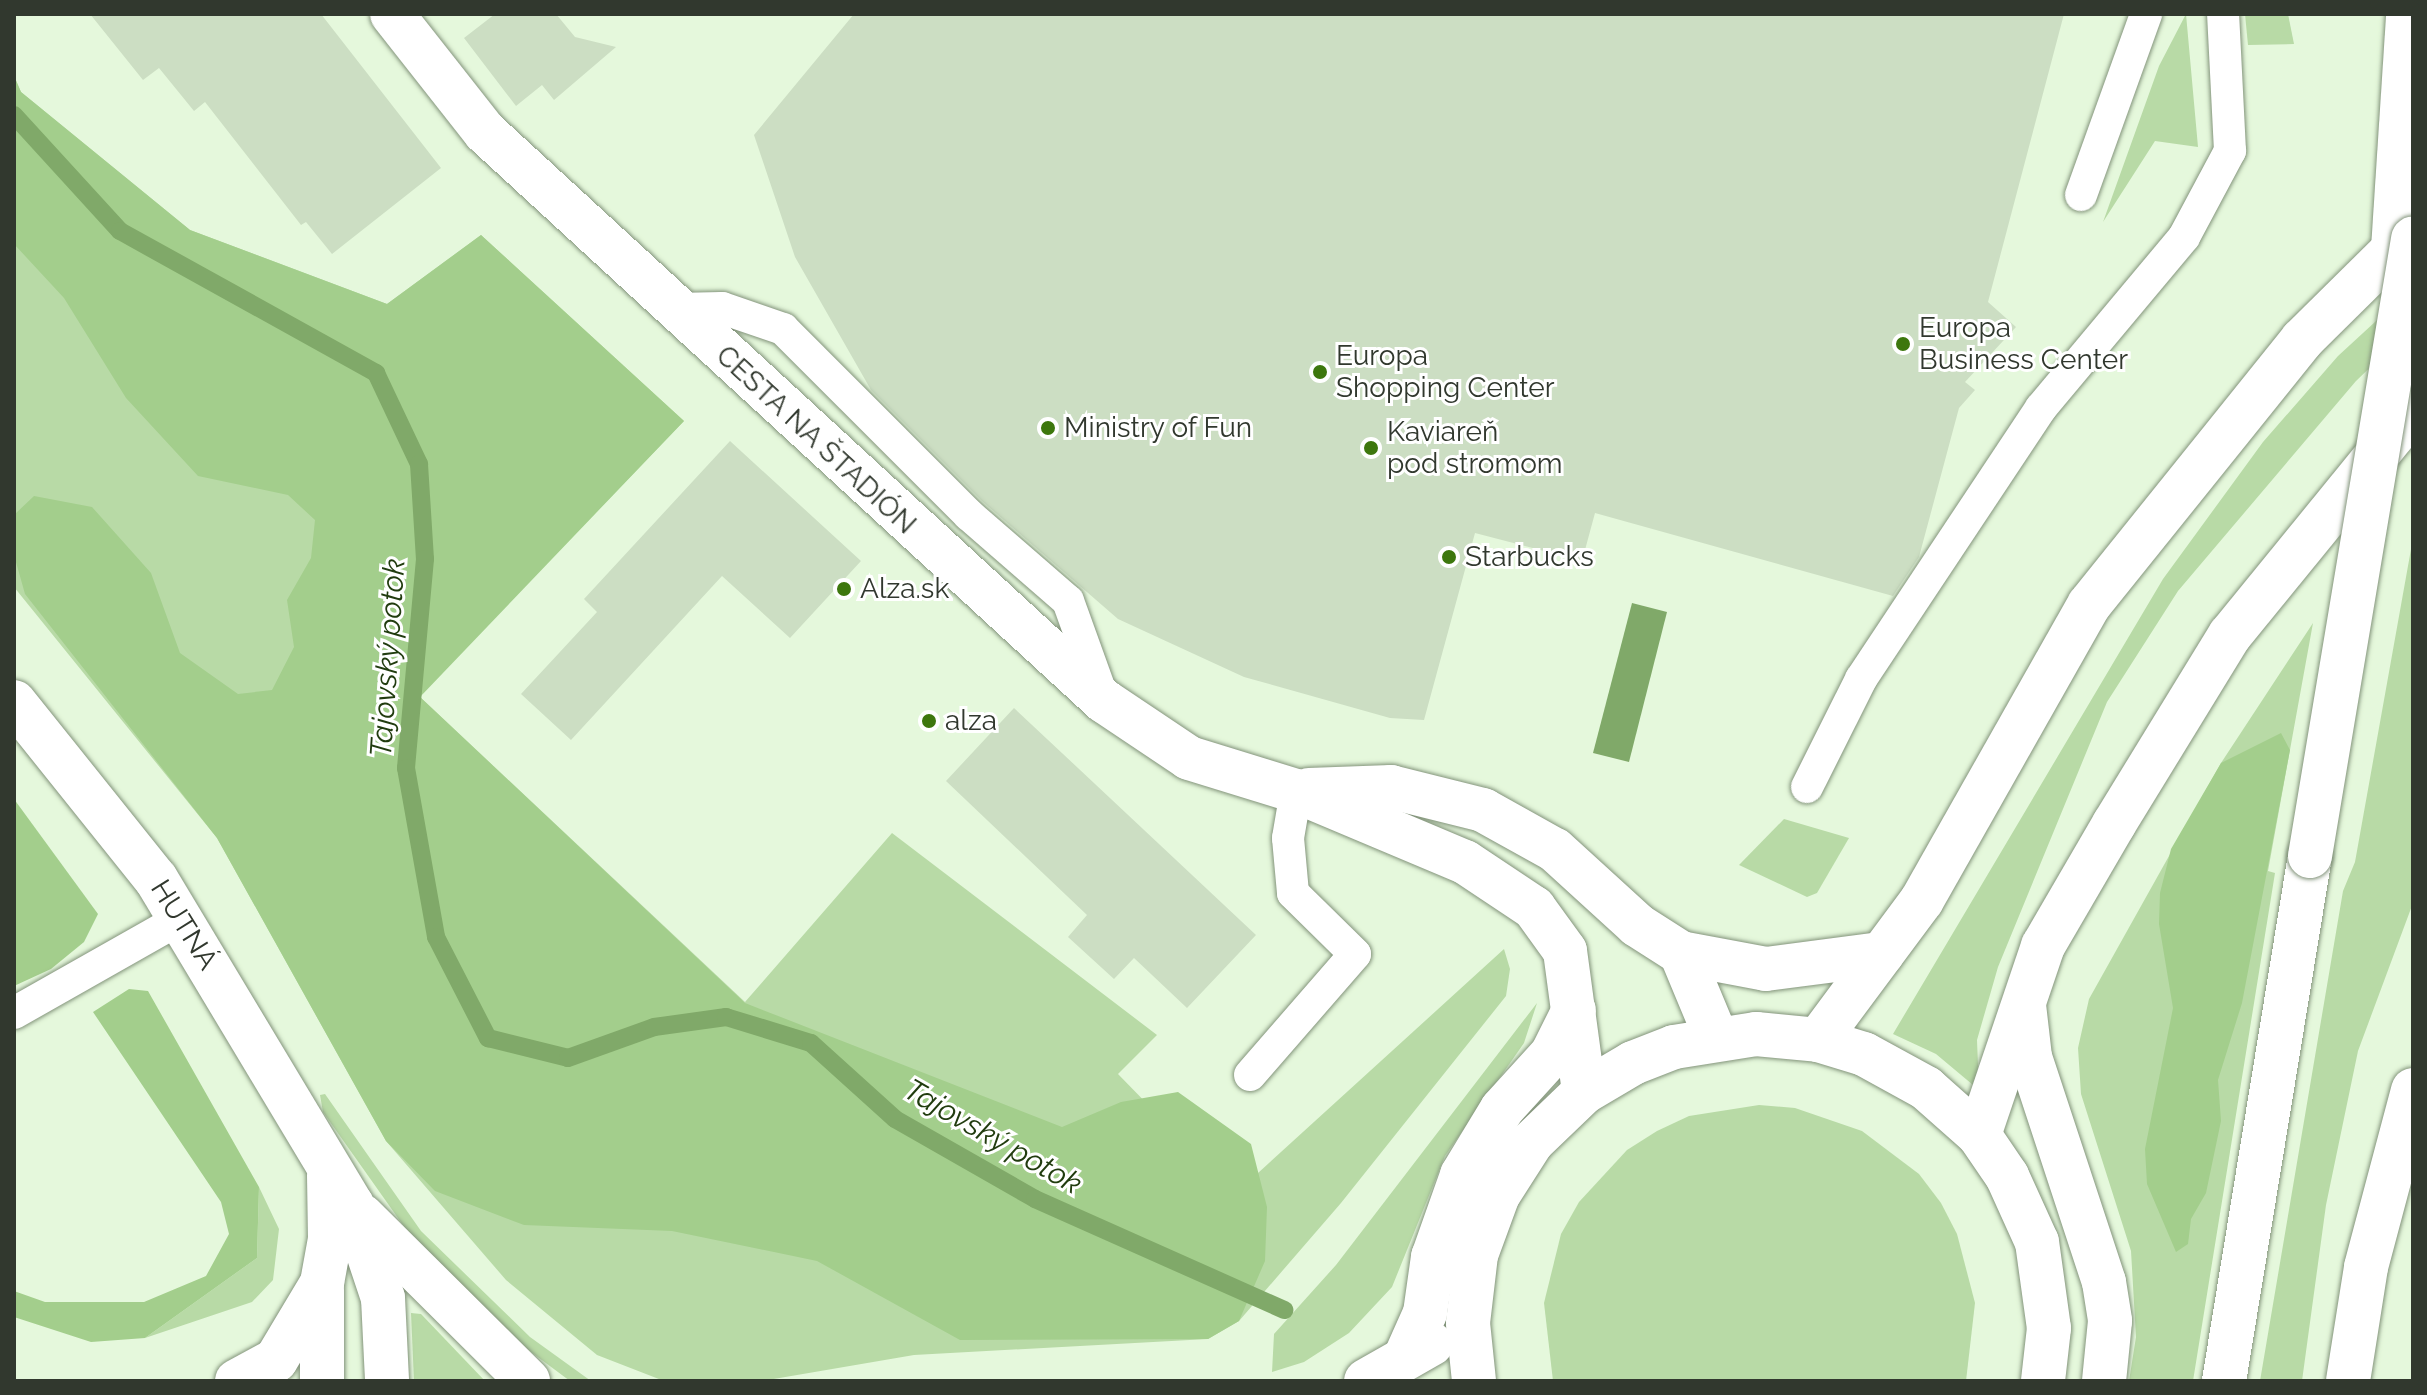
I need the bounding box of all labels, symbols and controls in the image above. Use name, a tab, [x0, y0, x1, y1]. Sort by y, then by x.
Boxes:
place label: Europa Business Center	[1919, 311, 2128, 377]
marker: Europa Business Center	[1894, 335, 1912, 353]
street label: CESTA NA ŠTADIÓN	[708, 338, 924, 542]
place label: Europa Shopping Center	[1336, 339, 1555, 405]
marker: Europa Shopping Center	[1311, 363, 1329, 381]
place label: Ministry of Fun	[1064, 411, 1253, 445]
place label: Kaviareň pod stromom	[1387, 415, 1563, 481]
marker: Ministry of Fun	[1039, 419, 1057, 437]
marker: Kaviareň pod stromom	[1362, 439, 1380, 457]
place label: Starbucks	[1465, 540, 1594, 574]
marker: Starbucks	[1440, 548, 1458, 566]
water label: Tajovský potok	[363, 557, 413, 759]
place label: Alza.sk	[860, 572, 949, 606]
marker: Alza.sk	[835, 580, 853, 598]
place label: alza	[945, 704, 997, 738]
marker: alza	[920, 712, 938, 730]
street label: HUTNÁ	[143, 874, 225, 976]
water label: Tajovský potok	[898, 1072, 1088, 1202]

